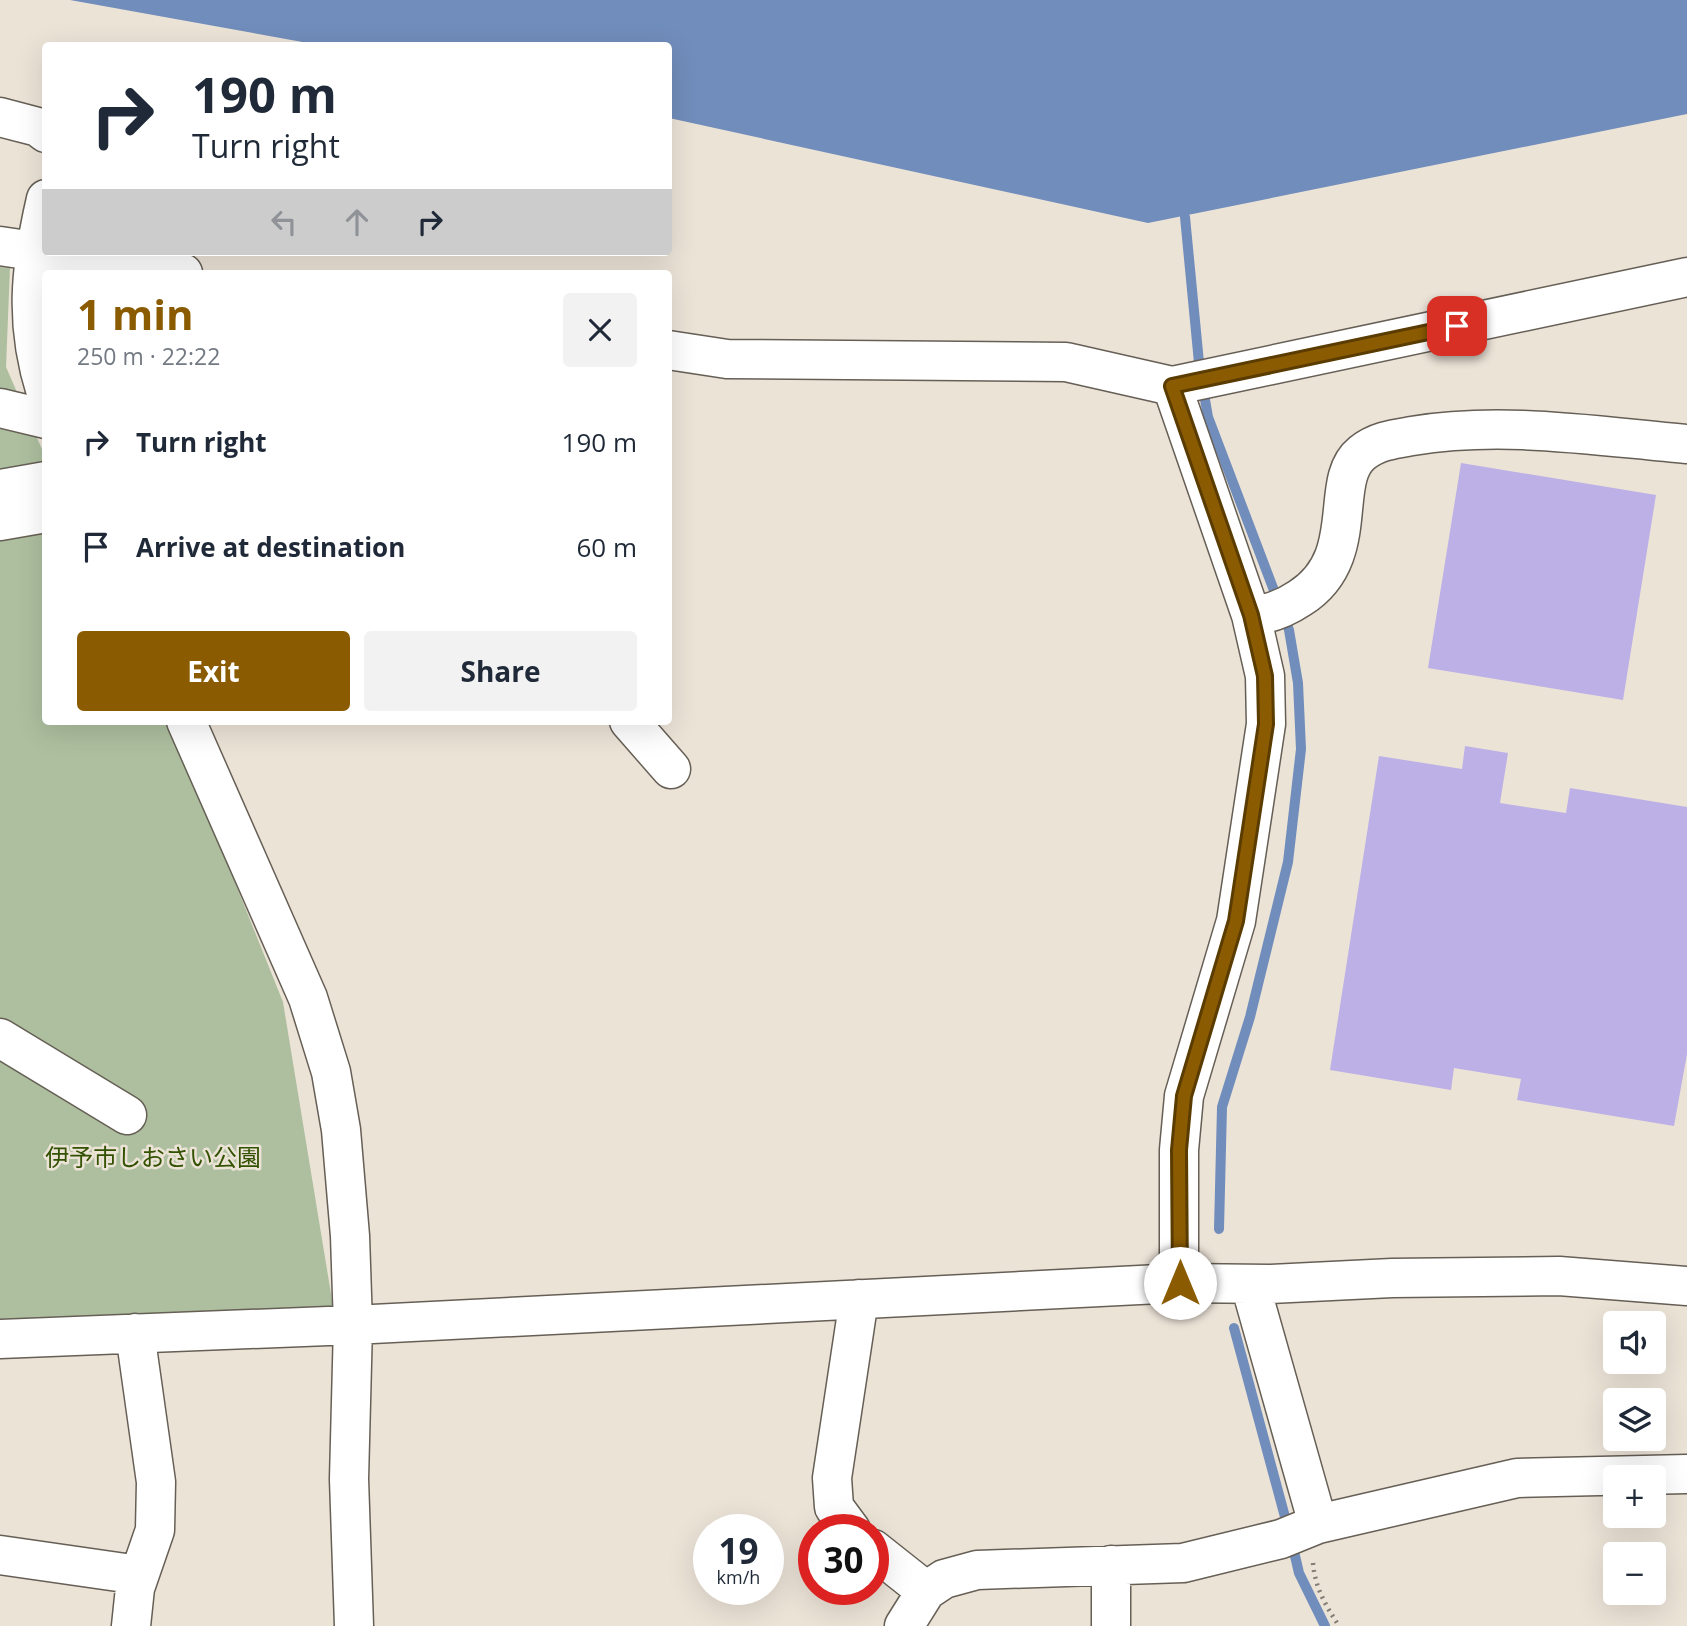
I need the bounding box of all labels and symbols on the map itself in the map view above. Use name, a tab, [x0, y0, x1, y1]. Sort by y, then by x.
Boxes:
pin	[1427, 296, 1487, 356]
park label: 伊予市しおさい公園	[45, 1140, 261, 1173]
position arrow	[1143, 1246, 1217, 1320]
speed limit sign: 30	[798, 1514, 889, 1605]

